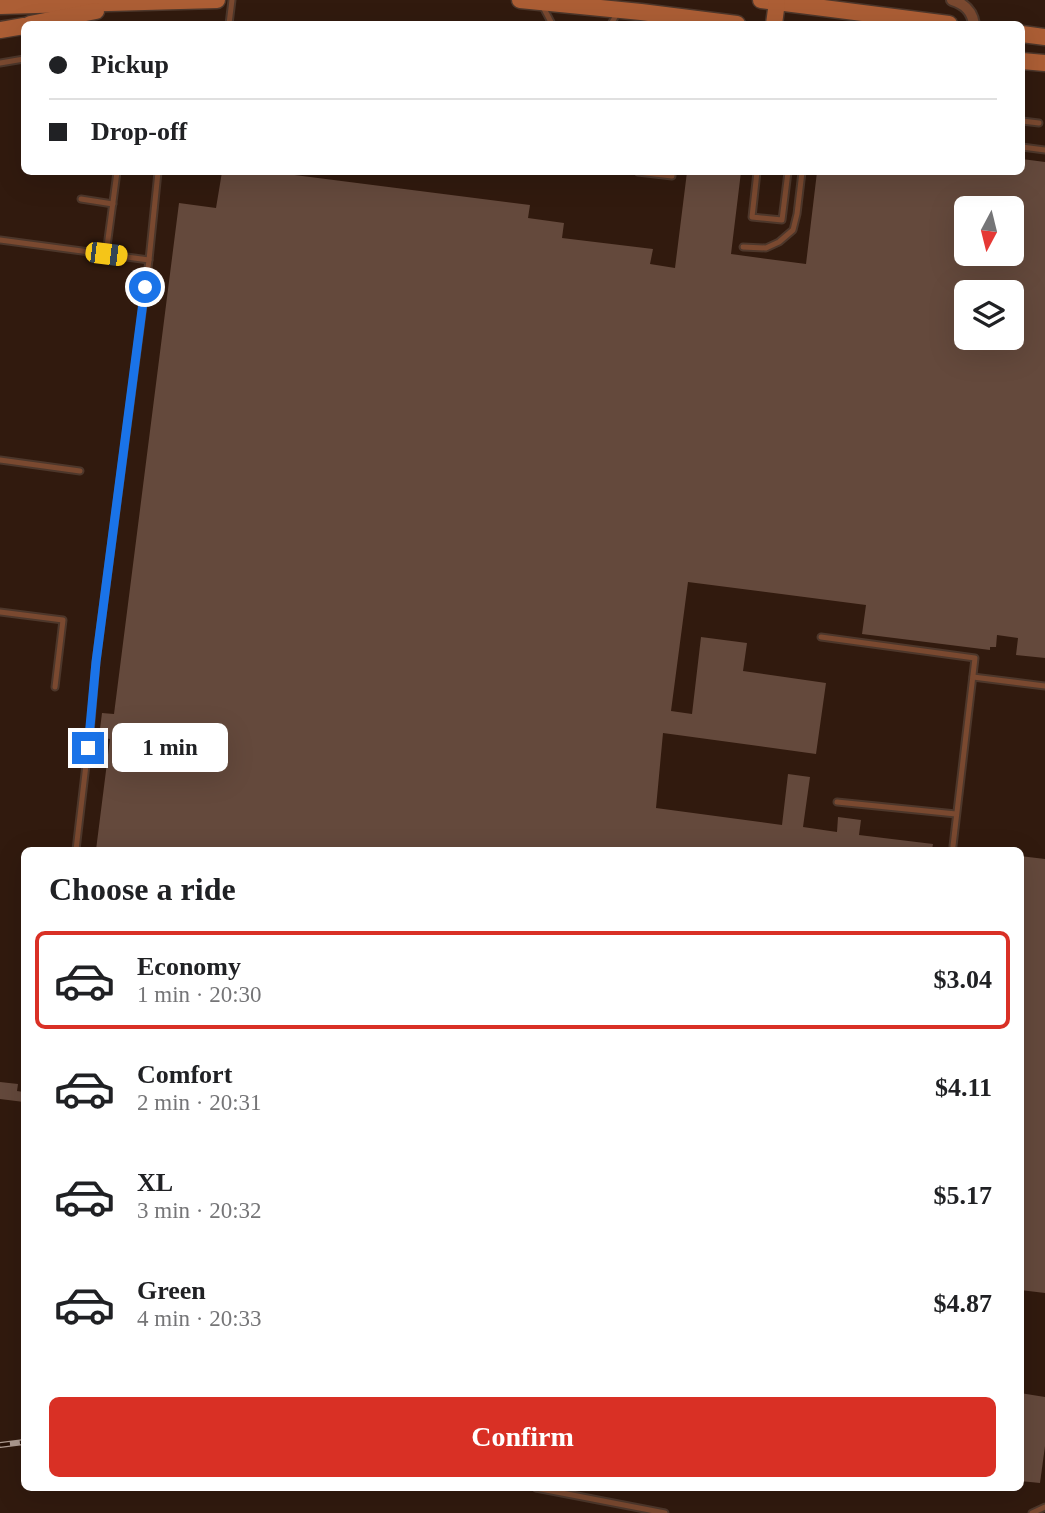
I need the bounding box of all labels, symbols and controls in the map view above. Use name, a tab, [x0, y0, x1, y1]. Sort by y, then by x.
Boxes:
text: Pickup	[91, 50, 169, 79]
text: Drop-off	[91, 117, 187, 146]
north arrow	[954, 196, 1024, 266]
map controls	[954, 196, 1024, 350]
car	[84, 241, 129, 267]
route start	[129, 271, 161, 303]
button: layers	[954, 280, 1024, 350]
callout: 1 min	[112, 724, 228, 772]
route end	[72, 732, 104, 764]
text: 1 min	[142, 735, 198, 760]
text: Choose a ride	[49, 871, 236, 907]
icon: car	[53, 949, 116, 1012]
text: Economy	[137, 952, 241, 981]
text: $3.04	[934, 965, 992, 994]
text: 1 min · 20:30	[137, 982, 262, 1007]
icon: car	[53, 1057, 116, 1120]
text: Comfort	[137, 1060, 232, 1089]
text: $4.11	[935, 1073, 992, 1102]
text: 2 min · 20:31	[137, 1090, 262, 1115]
icon: car	[53, 1165, 116, 1228]
text: XL	[137, 1168, 173, 1197]
text: $5.17	[934, 1181, 992, 1210]
text: 3 min · 20:32	[137, 1198, 262, 1223]
icon: car	[53, 1273, 116, 1336]
text: Green	[137, 1276, 206, 1305]
text: $4.87	[934, 1289, 992, 1318]
text: 4 min · 20:33	[137, 1306, 262, 1331]
button: Confirm	[49, 1397, 996, 1477]

